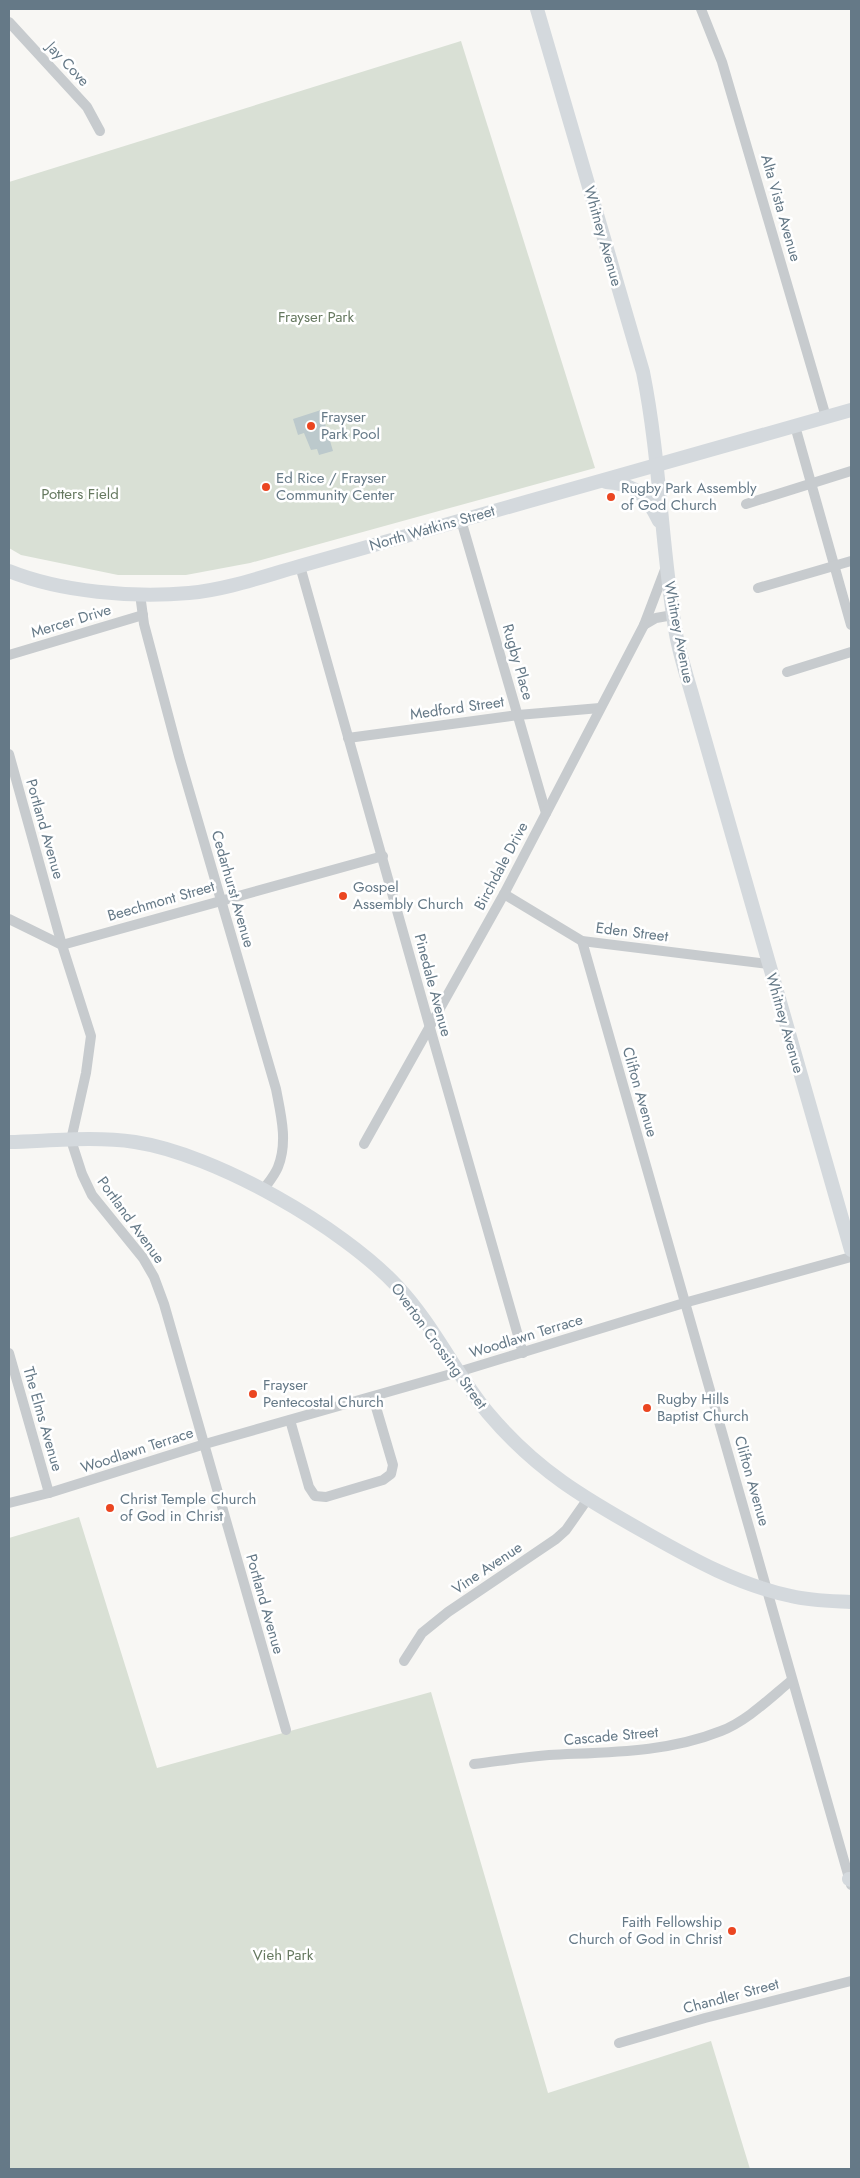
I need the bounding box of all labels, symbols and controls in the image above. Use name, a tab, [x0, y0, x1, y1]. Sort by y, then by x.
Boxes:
street label: Jay Cove	[40, 35, 95, 92]
street label: Alta Vista Avenue	[755, 152, 807, 264]
street label: Whitney Avenue	[578, 183, 628, 289]
park label: Frayser Park	[278, 306, 355, 328]
place label: Frayser Park Pool	[321, 406, 380, 445]
marker: Frayser Park Pool	[305, 420, 317, 432]
place label: Ed Rice / Frayser Community Center	[276, 467, 395, 506]
place label: Rugby Park Assembly of God Church	[621, 477, 757, 516]
marker: Ed Rice / Frayser Community Center	[260, 481, 272, 493]
park label: Potters Field	[41, 483, 119, 505]
marker: Rugby Park Assembly of God Church	[605, 491, 617, 503]
street label: North Watkins Street	[367, 499, 498, 556]
street label: Whitney Avenue	[658, 579, 700, 685]
street label: Mercer Drive	[28, 598, 114, 644]
street label: Rugby Place	[497, 621, 539, 703]
street label: Medford Street	[408, 690, 506, 725]
street label: Portland Avenue	[20, 776, 70, 882]
street label: Birchdale Drive	[469, 818, 534, 914]
street label: Cedarhurst Avenue	[206, 828, 260, 950]
street label: Beechmont Street	[105, 875, 218, 927]
place label: Gospel Assembly Church	[353, 876, 464, 915]
marker: Gospel Assembly Church	[337, 890, 349, 902]
street label: Eden Street	[595, 917, 670, 947]
street label: Pinedale Avenue	[409, 931, 457, 1039]
street label: Whitney Avenue	[760, 970, 810, 1076]
street label: Clifton Avenue	[617, 1044, 663, 1140]
street label: Portland Avenue	[92, 1172, 170, 1268]
street label: Overton Crossing Street	[386, 1278, 493, 1414]
street label: Woodlawn Terrace	[467, 1308, 586, 1364]
street label: The Elms Avenue	[18, 1364, 68, 1474]
place label: Frayser Pentecostal Church	[263, 1374, 384, 1413]
marker: Frayser Pentecostal Church	[247, 1388, 259, 1400]
place label: Rugby Hills Baptist Church	[657, 1388, 749, 1427]
marker: Rugby Hills Baptist Church	[641, 1402, 653, 1414]
street label: Woodlawn Terrace	[78, 1421, 196, 1479]
street label: Clifton Avenue	[729, 1433, 775, 1529]
place label: Christ Temple Church of God in Christ	[120, 1488, 256, 1527]
marker: Christ Temple Church of God in Christ	[104, 1502, 116, 1514]
street label: Vine Avenue	[447, 1536, 527, 1600]
street label: Portland Avenue	[240, 1551, 290, 1657]
street label: Cascade Street	[563, 1721, 659, 1751]
place label: Faith Fellowship Church of God in Christ	[569, 1911, 722, 1950]
marker: Faith Fellowship Church of God in Christ	[726, 1925, 738, 1937]
park label: Vieh Park	[253, 1944, 314, 1966]
street label: Chandler Street	[681, 1973, 782, 2019]

